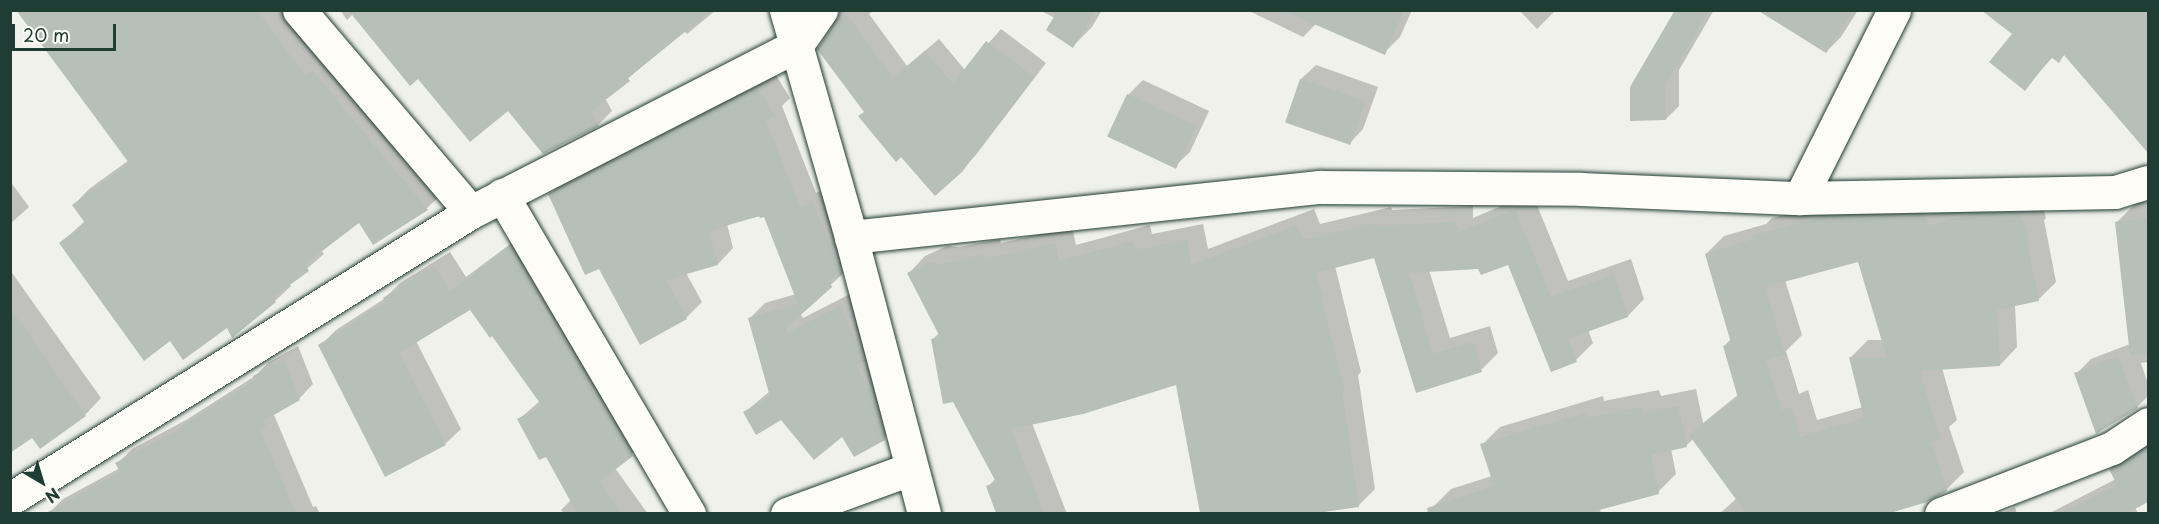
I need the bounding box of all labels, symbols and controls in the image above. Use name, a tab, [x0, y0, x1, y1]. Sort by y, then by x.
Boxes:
scale bar	[15, 12, 118, 50]
text: 20 m	[23, 21, 69, 48]
north arrow	[12, 452, 72, 512]
text: N	[41, 483, 65, 510]

